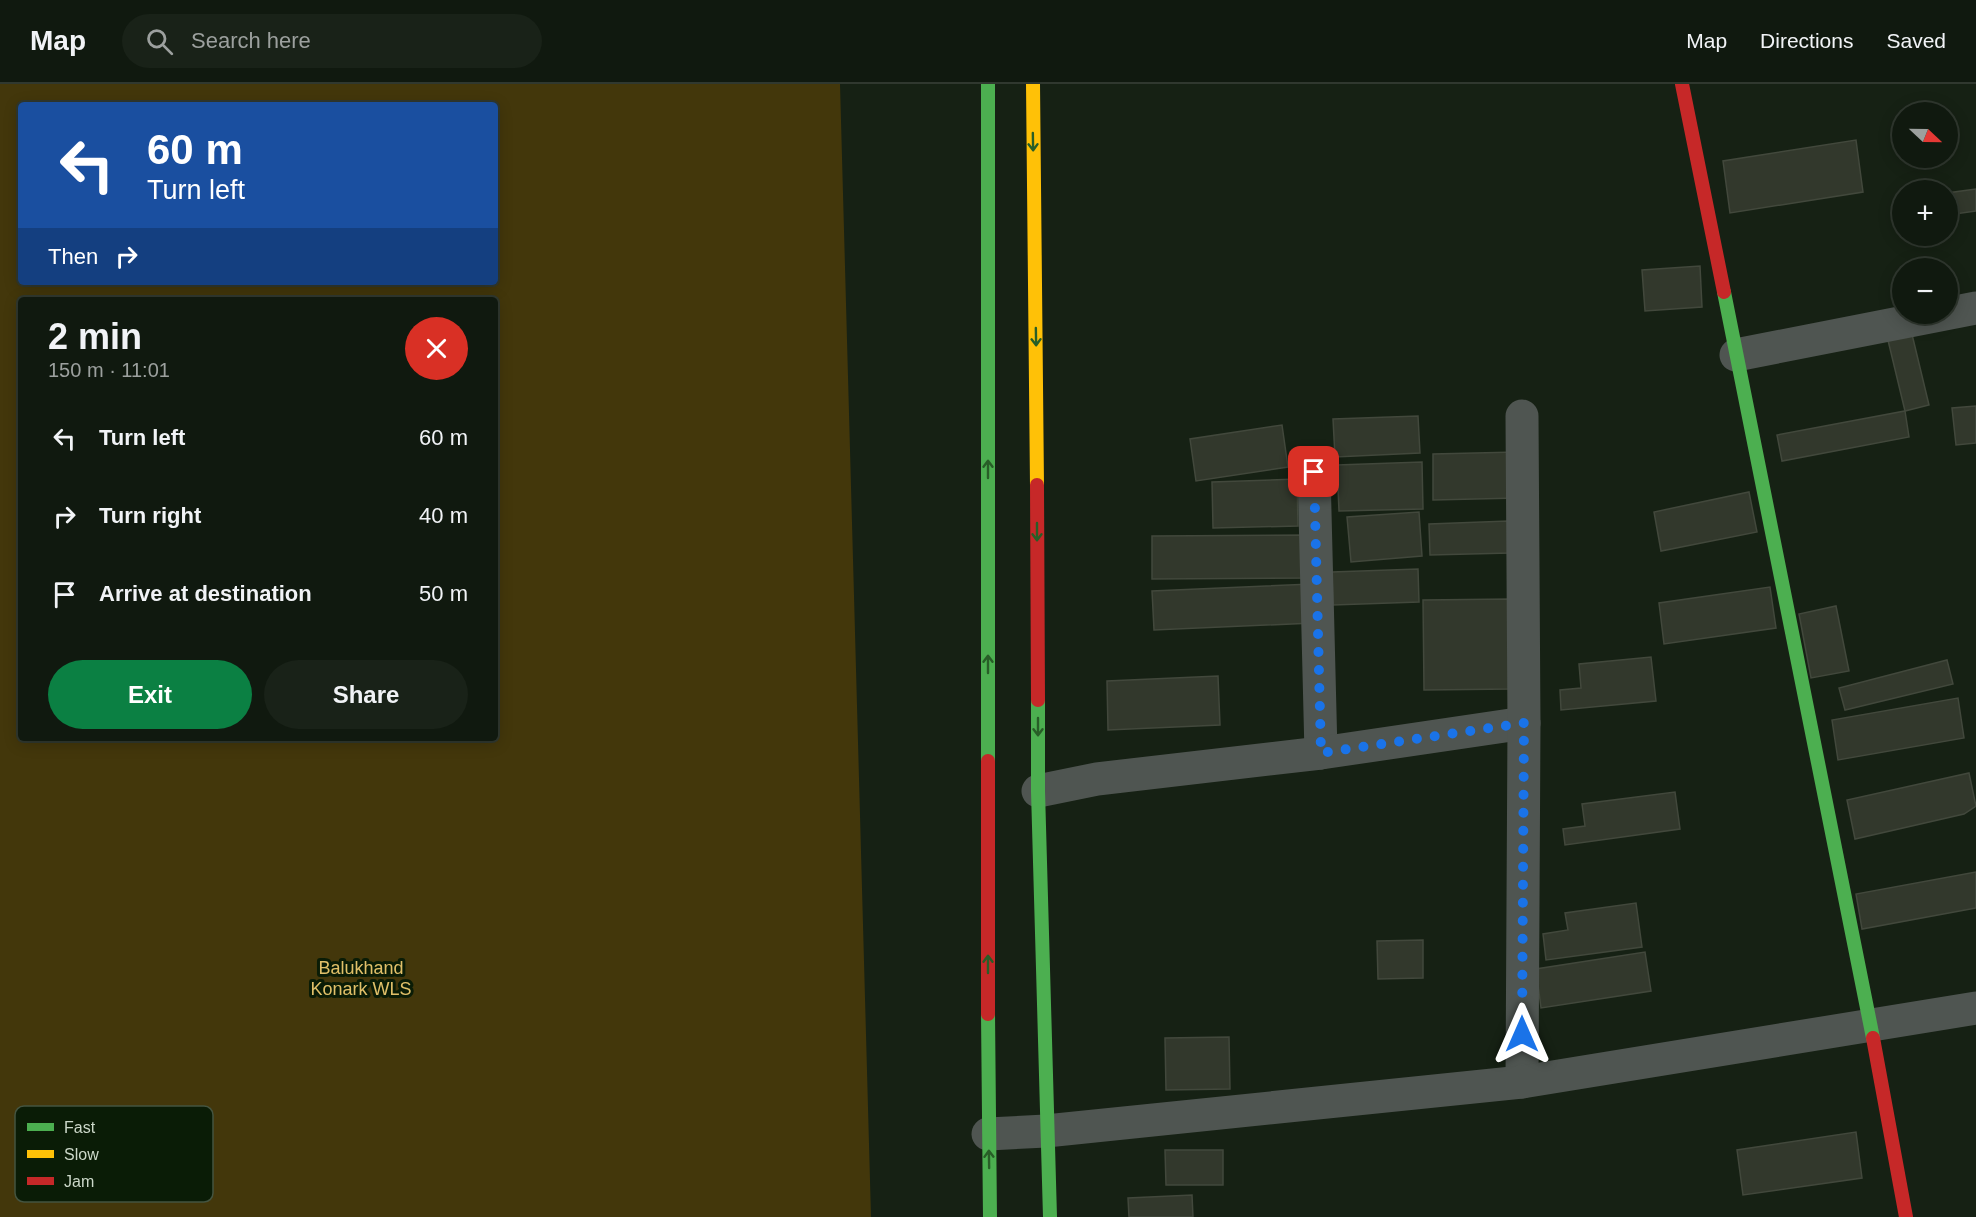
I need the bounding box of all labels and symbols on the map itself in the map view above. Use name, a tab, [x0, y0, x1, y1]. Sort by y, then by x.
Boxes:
north arrow	[1892, 102, 1958, 168]
one-way arrow	[1027, 132, 1039, 152]
one-way arrow	[1030, 327, 1042, 347]
pin	[1288, 446, 1339, 497]
one-way arrow	[982, 459, 994, 479]
one-way arrow	[1031, 522, 1043, 542]
one-way arrow	[982, 654, 994, 674]
one-way arrow	[1032, 717, 1044, 737]
one-way arrow	[982, 954, 994, 974]
park label: Balukhand Konark WLS	[310, 958, 412, 999]
position arrow	[1490, 1002, 1554, 1066]
legend	[15, 1106, 213, 1202]
text: Fast	[64, 1119, 96, 1136]
text: Slow	[64, 1146, 99, 1163]
one-way arrow	[983, 1149, 995, 1169]
text: Jam	[64, 1173, 94, 1190]

